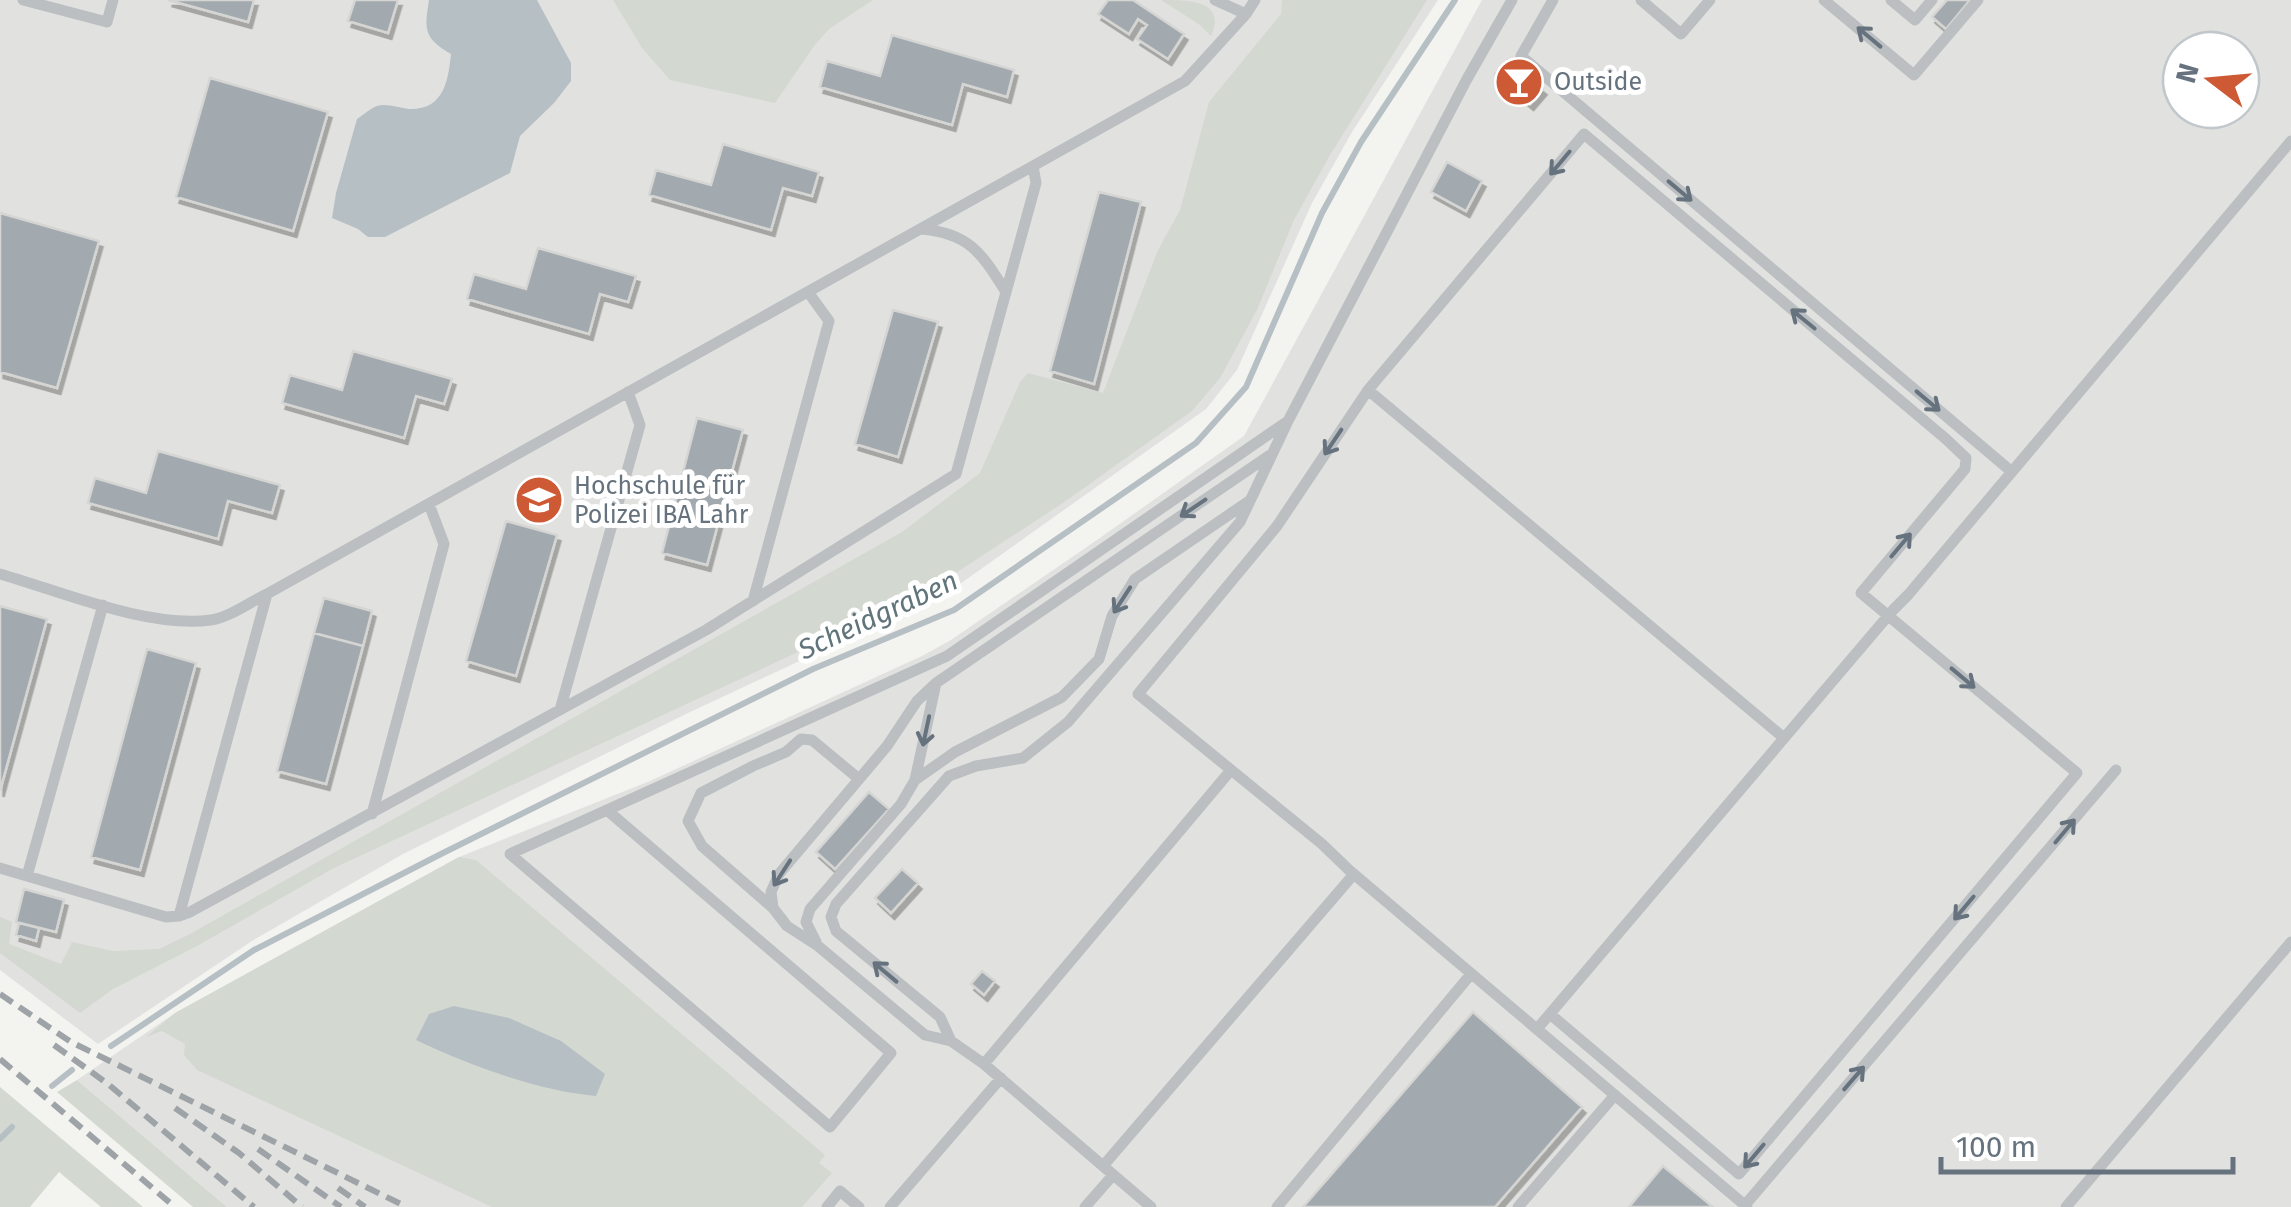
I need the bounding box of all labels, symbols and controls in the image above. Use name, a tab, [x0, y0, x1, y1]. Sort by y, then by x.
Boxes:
one-way arrow	[1856, 27, 1882, 49]
north arrow	[2161, 30, 2261, 130]
bar icon: Outside	[1493, 56, 1545, 108]
text: N	[2169, 60, 2206, 87]
place label: Outside	[1554, 67, 1642, 97]
one-way arrow	[1549, 150, 1571, 176]
one-way arrow	[1667, 179, 1693, 201]
one-way arrow	[1790, 308, 1816, 330]
one-way arrow	[1915, 390, 1940, 413]
one-way arrow	[1322, 428, 1343, 456]
place label: Hochschule für Polizei IBA Lahr	[574, 471, 749, 530]
school or university icon: Hochschule für Polizei IBA Lahr	[513, 474, 565, 526]
one-way arrow	[1180, 497, 1208, 518]
one-way arrow	[1890, 533, 1912, 559]
water label: Scheidgraben	[792, 564, 963, 667]
one-way arrow	[1111, 585, 1132, 614]
one-way arrow	[1950, 667, 1976, 689]
one-way arrow	[915, 714, 934, 746]
one-way arrow	[2054, 818, 2076, 844]
one-way arrow	[772, 859, 793, 887]
one-way arrow	[1952, 895, 1975, 920]
one-way arrow	[872, 961, 898, 983]
one-way arrow	[1842, 1065, 1864, 1091]
scale bar	[1941, 1112, 2234, 1174]
text: 100 m	[1956, 1129, 2036, 1165]
one-way arrow	[1743, 1143, 1765, 1169]

